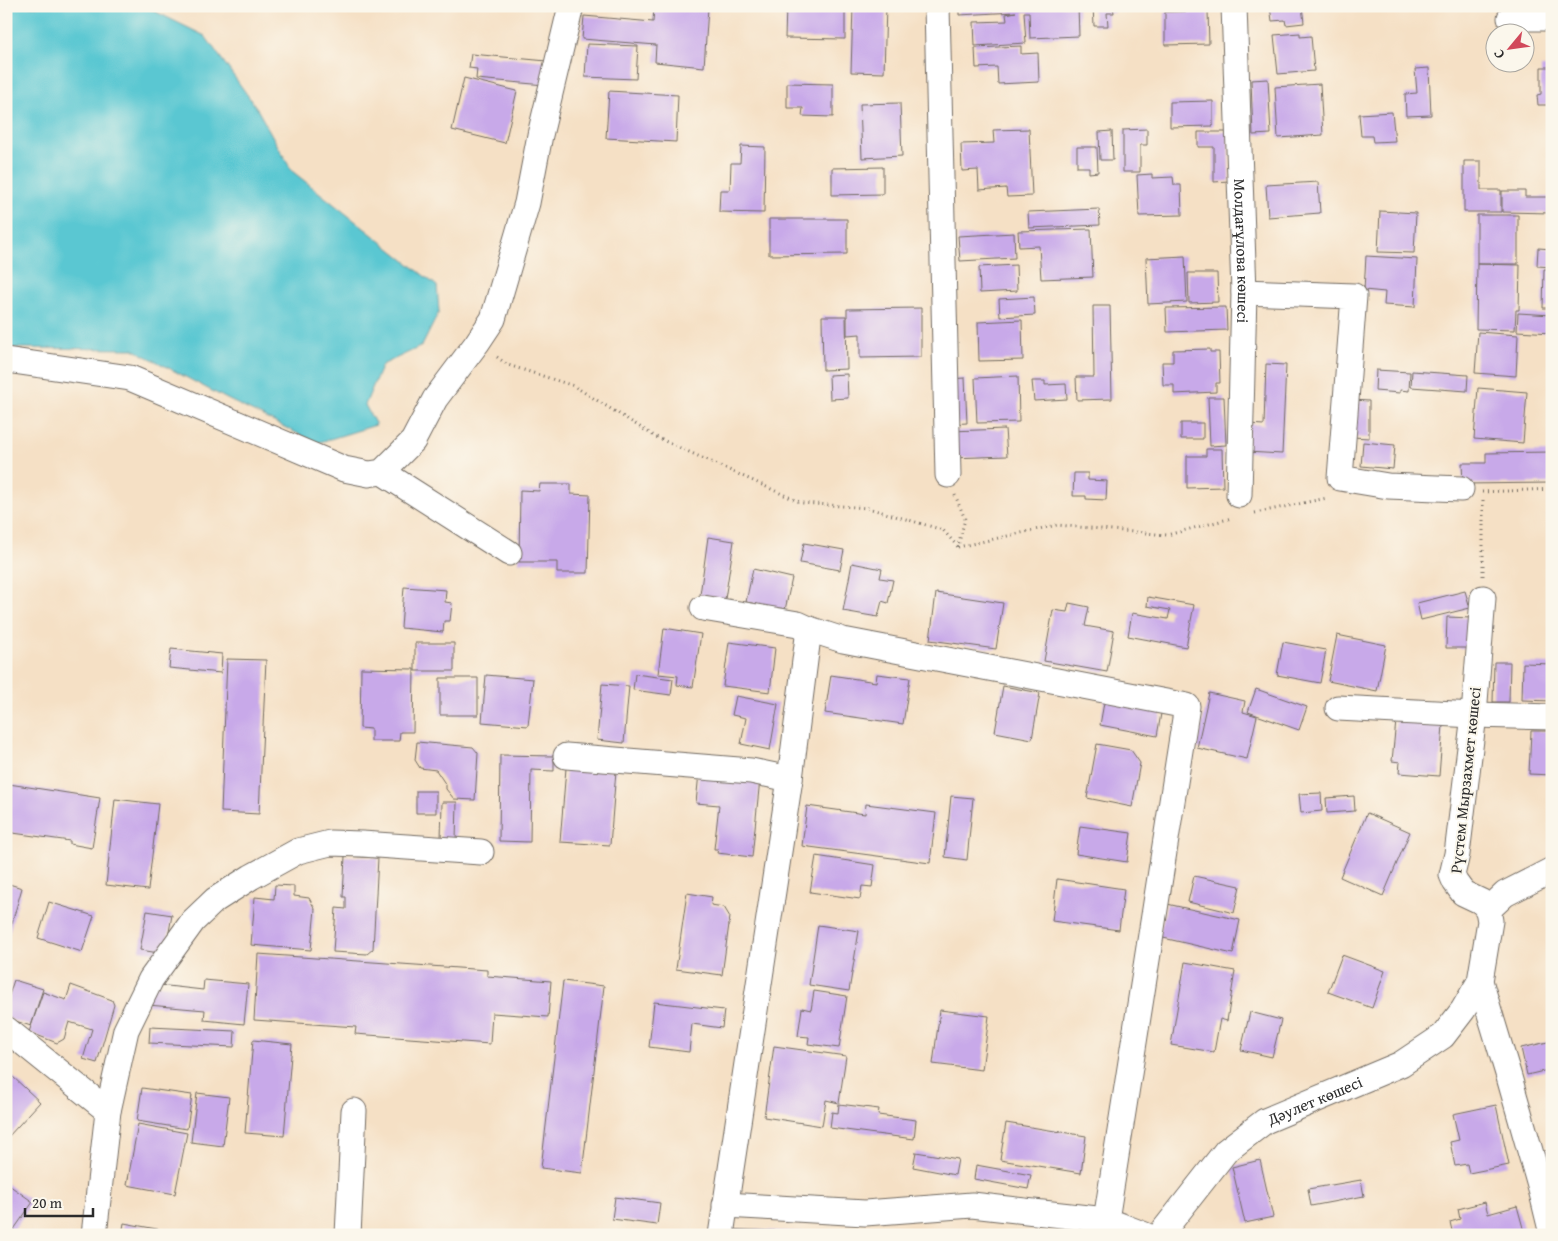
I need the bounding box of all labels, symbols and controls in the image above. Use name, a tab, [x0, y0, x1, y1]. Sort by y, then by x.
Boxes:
north arrow	[1486, 22, 1536, 72]
text: С	[1488, 46, 1509, 63]
street label: Молдағұлова көшесі	[1228, 178, 1256, 324]
street label: Рүстем Мырзахмет көшесі	[1443, 685, 1487, 874]
street label: Дәулет көшесі	[1263, 1069, 1367, 1131]
scale bar	[25, 1186, 92, 1218]
text: 20 m	[32, 1192, 63, 1213]

